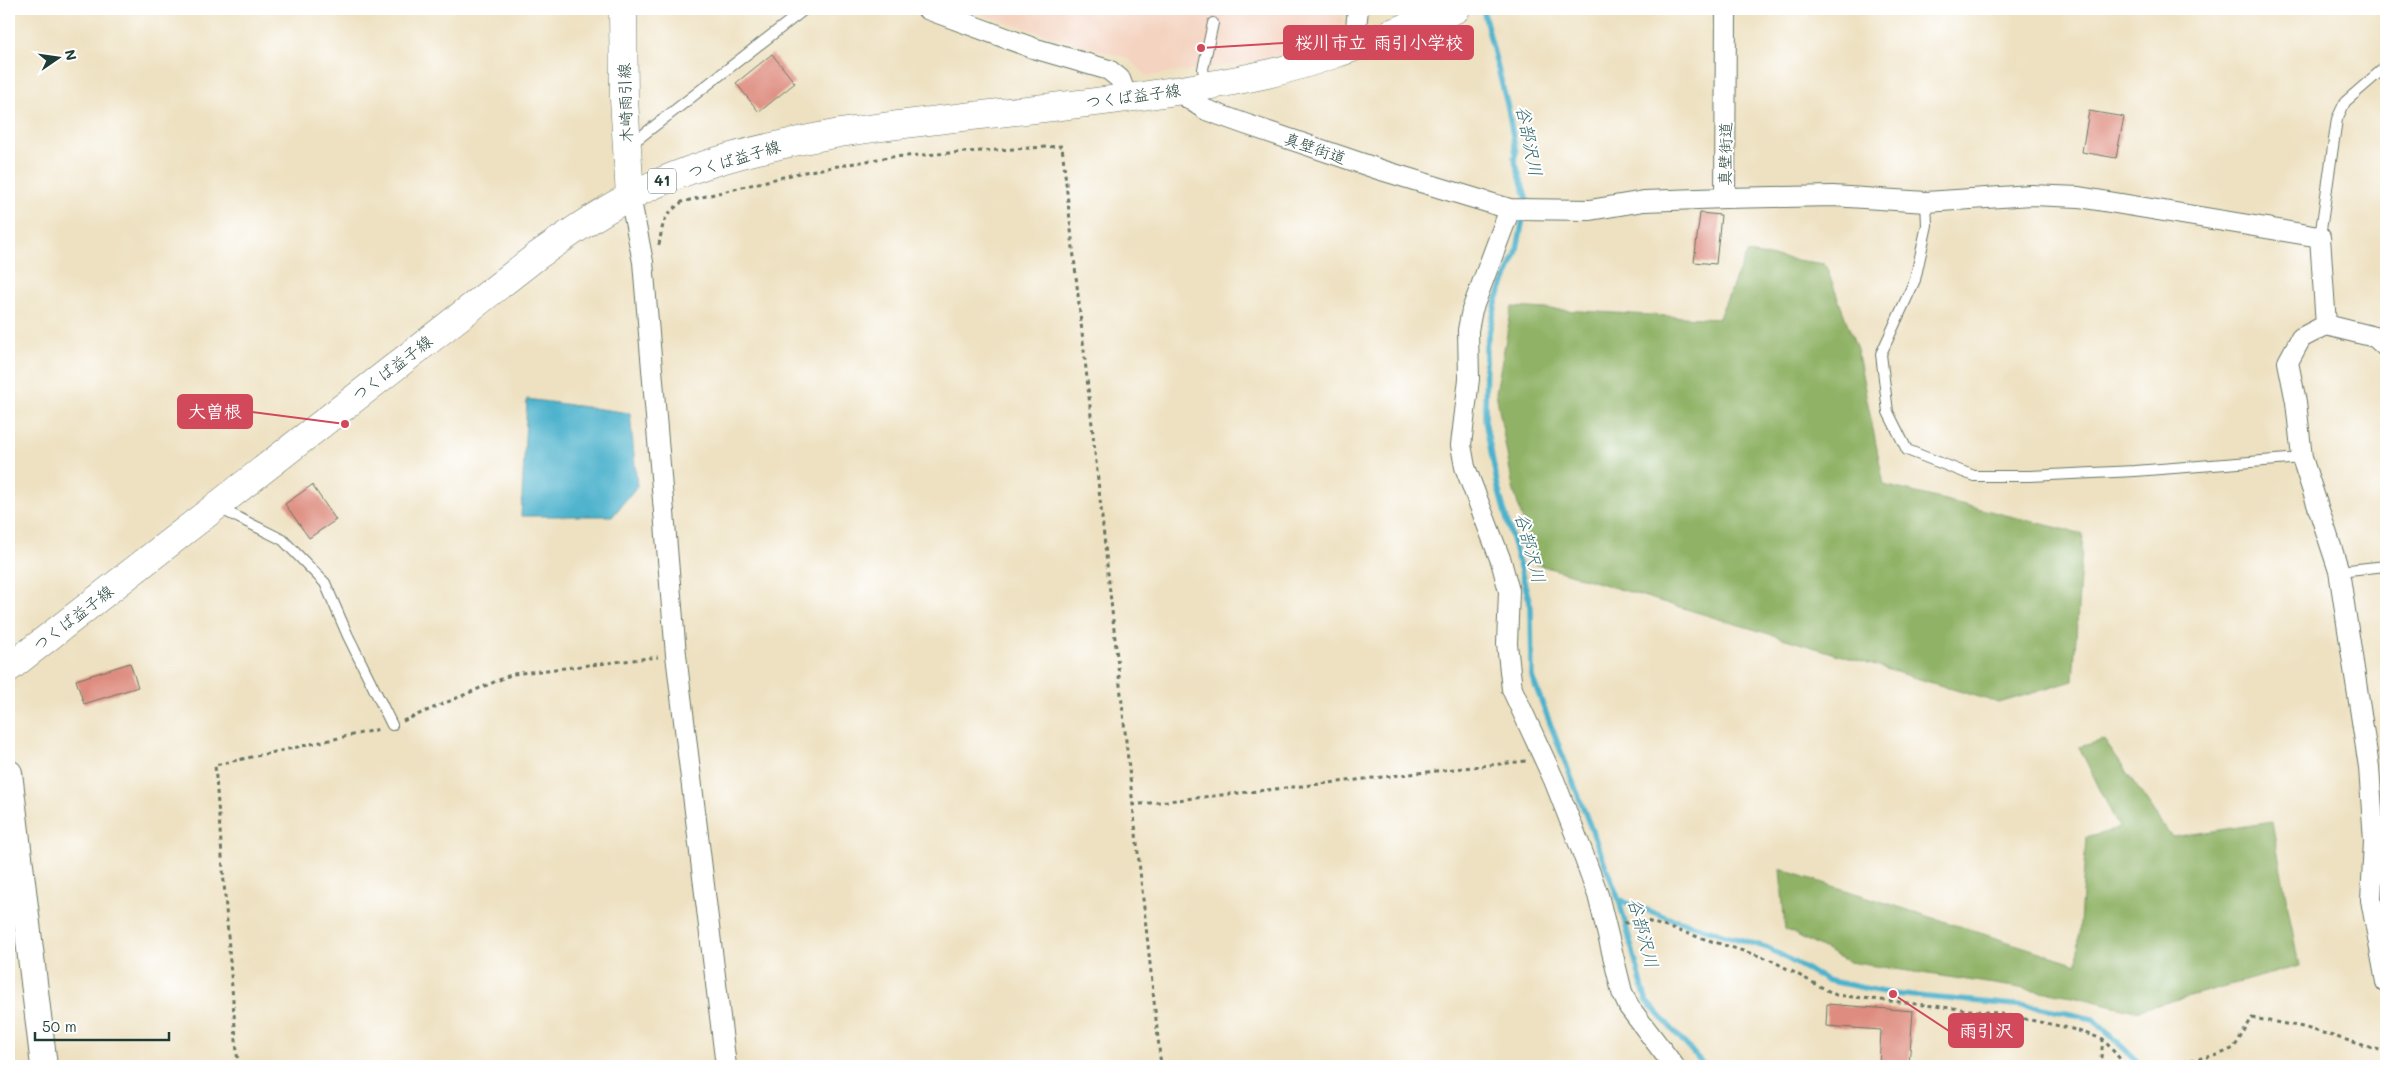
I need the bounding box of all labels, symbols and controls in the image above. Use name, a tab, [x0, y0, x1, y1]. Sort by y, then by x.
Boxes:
callout: 桜川市立 雨引小学校	[1284, 26, 1473, 59]
text: 桜川市立 雨引小学校	[1295, 30, 1463, 54]
north arrow	[32, 32, 82, 82]
text: N	[61, 48, 82, 62]
street label: 木崎雨引線	[613, 63, 636, 143]
street label: つくば益子線	[1084, 78, 1182, 113]
water label: 谷部沢川	[1511, 103, 1549, 178]
street label: 真壁街道	[1713, 122, 1736, 186]
street label: 真壁街道	[1281, 127, 1349, 168]
street label: つくば益子線	[685, 134, 783, 183]
road number: 41	[648, 168, 676, 194]
street label: つくば益子線	[347, 330, 436, 405]
callout: 大曽根	[178, 395, 252, 428]
text: 大曽根	[188, 399, 242, 423]
water label: 谷部沢川	[1510, 510, 1552, 586]
street label: つくば益子線	[28, 580, 117, 655]
water label: 谷部沢川	[1623, 895, 1665, 971]
scale bar	[35, 1010, 169, 1042]
callout: 雨引沢	[1949, 1014, 2023, 1047]
text: 50 m	[42, 1016, 77, 1036]
text: 雨引沢	[1959, 1018, 2013, 1042]

